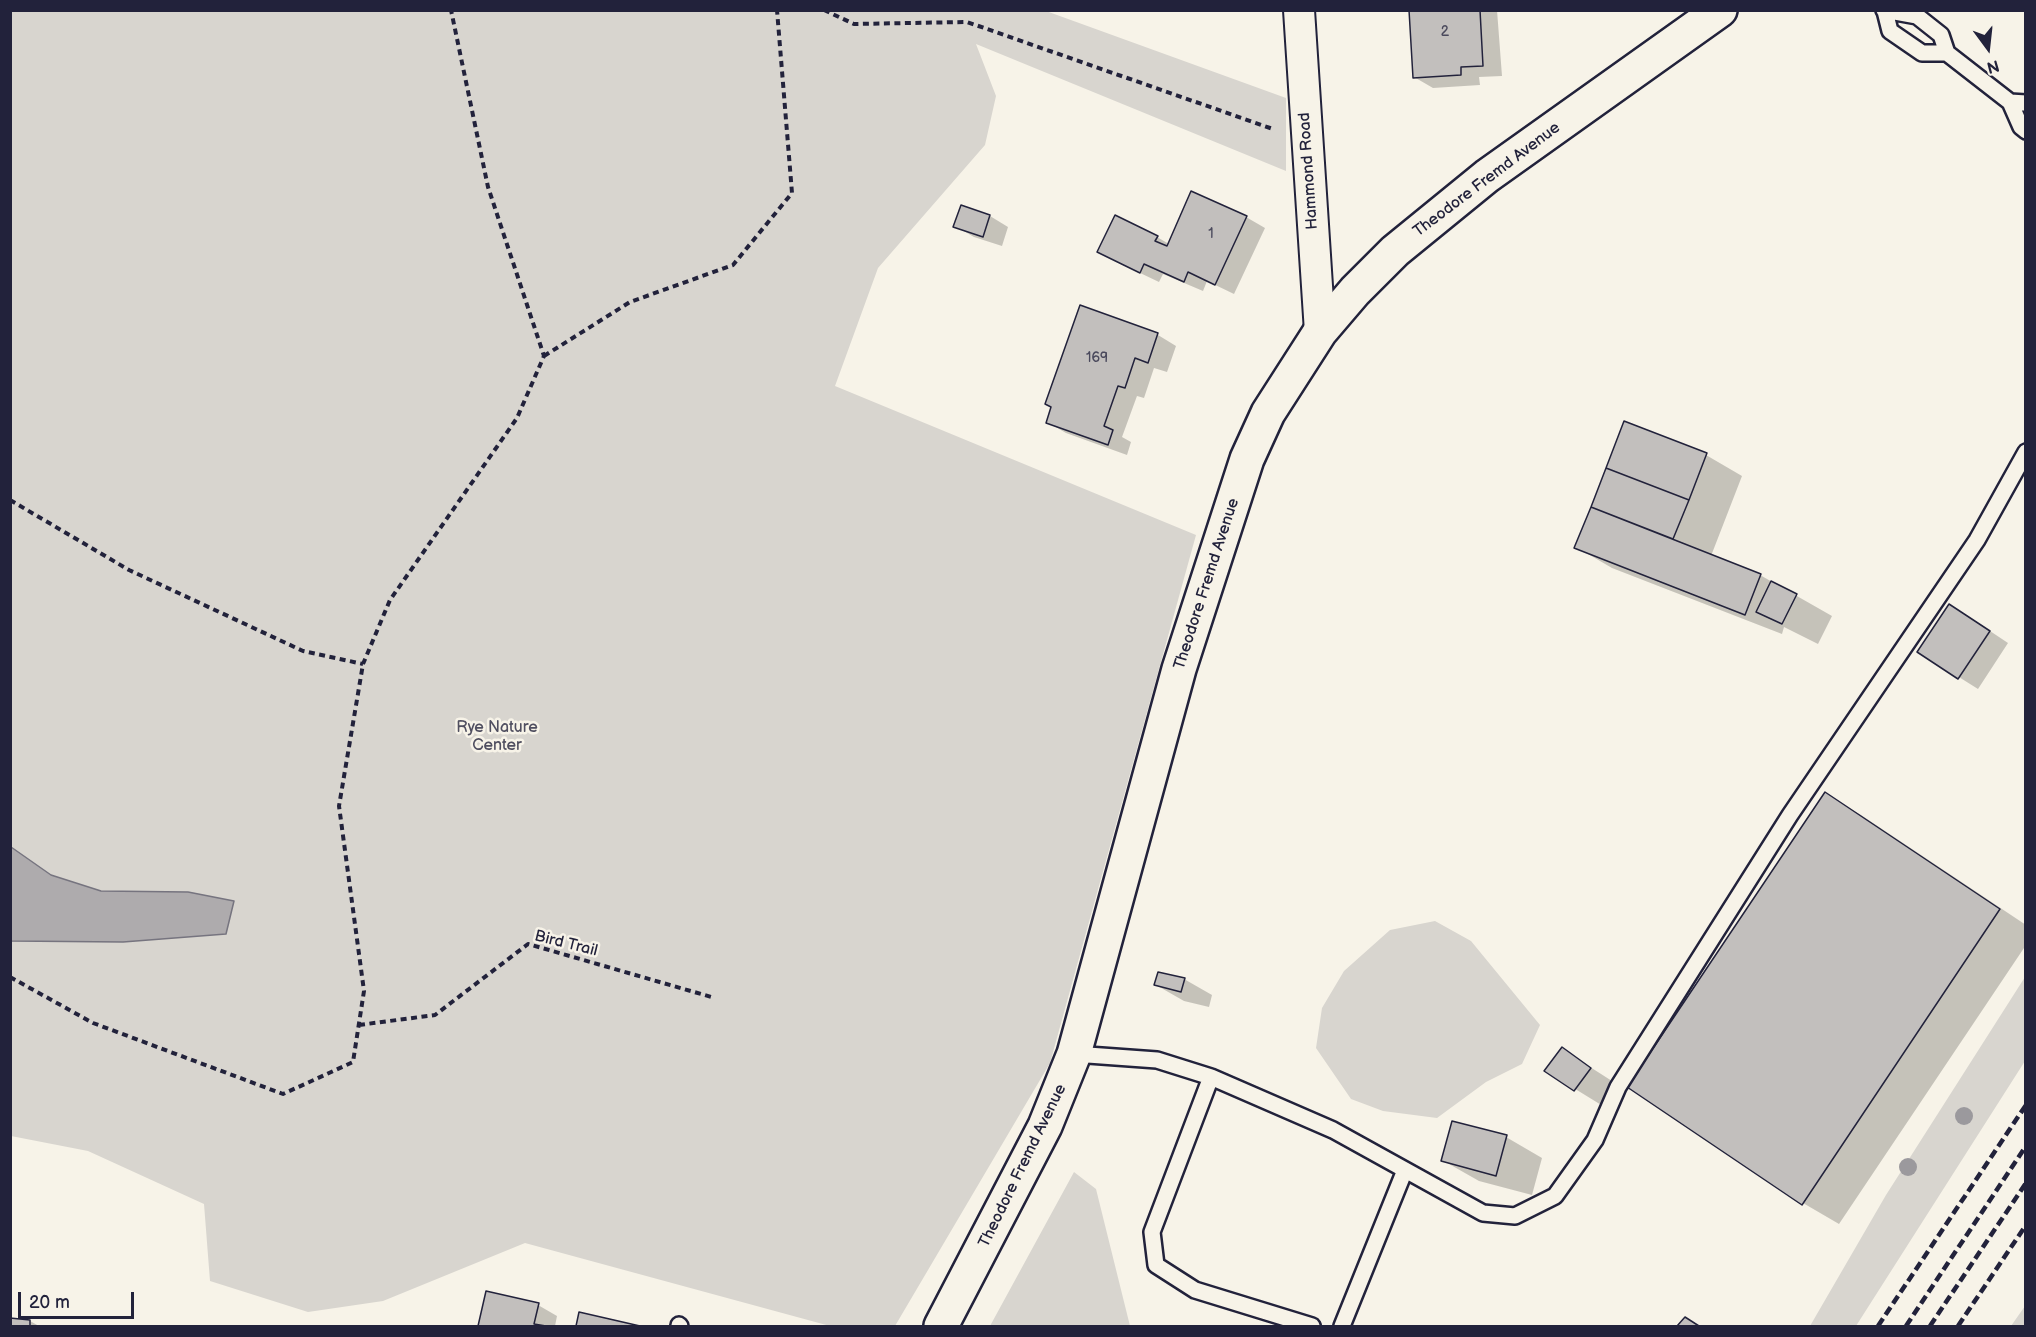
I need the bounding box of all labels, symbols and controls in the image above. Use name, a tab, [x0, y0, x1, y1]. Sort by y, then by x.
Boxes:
north arrow	[1958, 18, 2018, 78]
house number: 2	[1441, 24, 1449, 40]
text: N	[1985, 55, 2001, 77]
street label: Hammond Road	[1295, 112, 1323, 230]
street label: Theodore Fremd Avenue	[1410, 118, 1564, 242]
house number: 1	[1208, 226, 1214, 242]
house number: 169	[1086, 350, 1108, 366]
street label: Theodore Fremd Avenue	[1170, 496, 1244, 672]
park label: Rye Nature Center	[456, 718, 538, 756]
street label: Bird Trail	[532, 927, 600, 961]
street label: Theodore Fremd Avenue	[975, 1081, 1071, 1251]
scale bar	[21, 1280, 136, 1318]
text: 20 m	[29, 1292, 70, 1313]

